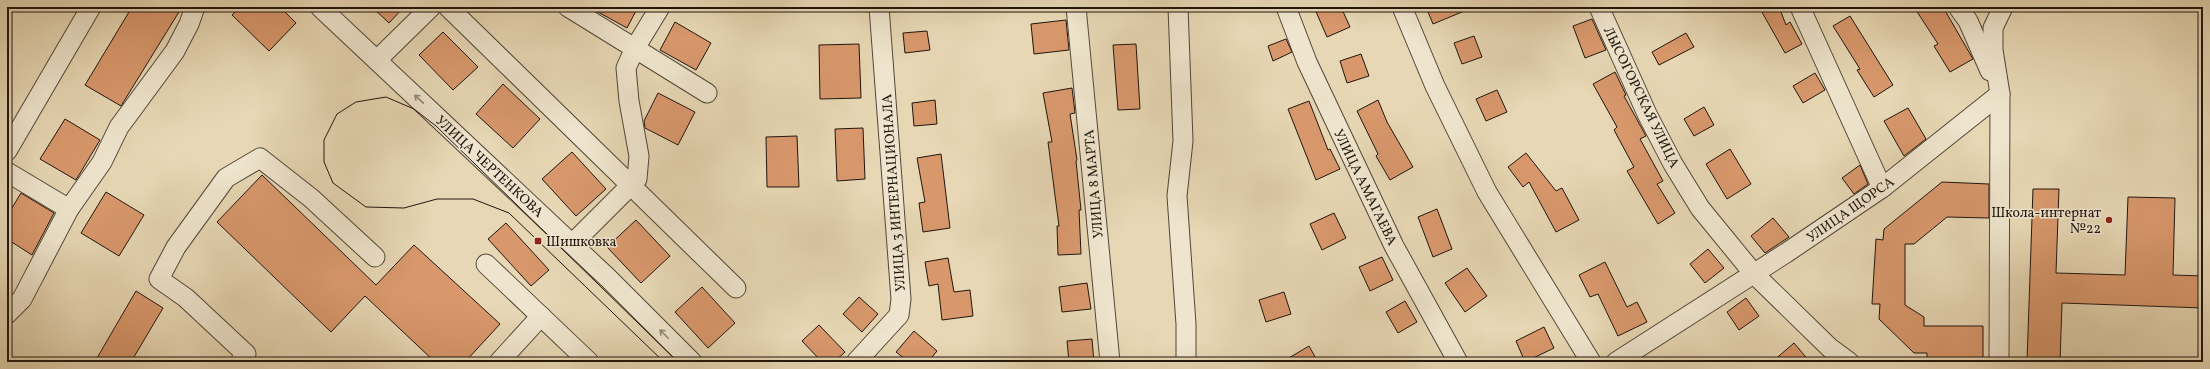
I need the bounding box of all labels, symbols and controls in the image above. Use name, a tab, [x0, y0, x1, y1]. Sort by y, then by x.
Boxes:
street label: ЛЫСОГОРСКАЯ УЛИЦА	[1598, 24, 1683, 172]
street label: УЛИЦА 3 ИНТЕРНАЦИОНАЛА	[878, 93, 911, 292]
one-way arrow	[414, 94, 424, 104]
street label: УЛИЦА ЧЕРТЕНКОВА	[431, 112, 547, 222]
street label: УЛИЦА АМАГАЕВА	[1328, 126, 1401, 249]
street label: УЛИЦА 8 МАРТА	[1080, 128, 1109, 239]
street label: УЛИЦА ЩОРСА	[1803, 173, 1899, 248]
place label: Школа-интернат №22	[1991, 204, 2101, 239]
marker: Школа-интернат №22	[2104, 215, 2114, 225]
place label: Шишковка	[546, 233, 617, 252]
marker: Шишковка	[533, 236, 543, 246]
one-way arrow	[659, 329, 669, 339]

